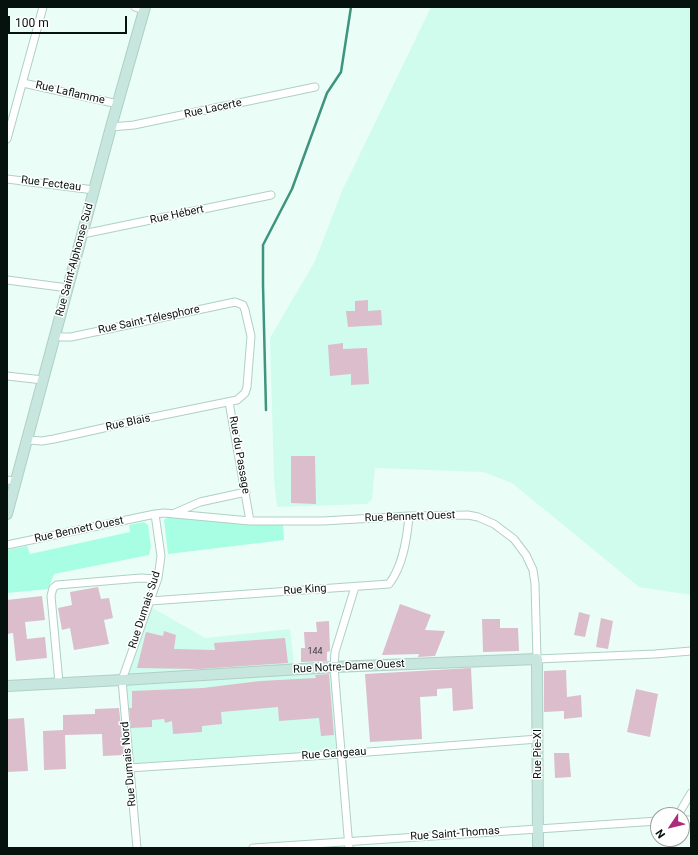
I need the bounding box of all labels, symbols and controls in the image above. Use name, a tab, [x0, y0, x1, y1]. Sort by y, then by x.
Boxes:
scale bar	[10, 8, 129, 34]
text: 100 m	[15, 16, 49, 30]
street label: Rue Laflamme	[34, 79, 106, 107]
street label: Rue Lacerte	[183, 96, 243, 122]
street label: Rue Fecteau	[20, 174, 82, 194]
street label: Rue Saint-Alphonse Sud	[54, 202, 96, 318]
street label: Rue Hébert	[149, 203, 205, 227]
street label: Rue Saint-Télesphore	[97, 303, 201, 337]
street label: Rue Blais	[104, 412, 152, 434]
street label: Rue du Passage	[226, 415, 252, 495]
street label: Rue Bennett Ouest	[364, 509, 456, 525]
street label: Rue Bennett Ouest	[33, 514, 125, 546]
street label: Rue Dumais Sud	[126, 570, 164, 650]
street label: Rue King	[283, 582, 327, 598]
house number: 144	[307, 647, 323, 657]
street label: Rue Notre-Dame Ouest	[293, 657, 405, 677]
street label: Rue Dumais Nord	[119, 721, 139, 807]
street label: Rue Pie-XI	[531, 729, 545, 779]
street label: Rue Gangeau	[301, 745, 367, 763]
north arrow	[650, 807, 690, 847]
street label: Rue Saint-Thomas	[410, 824, 500, 844]
text: N	[653, 827, 668, 841]

